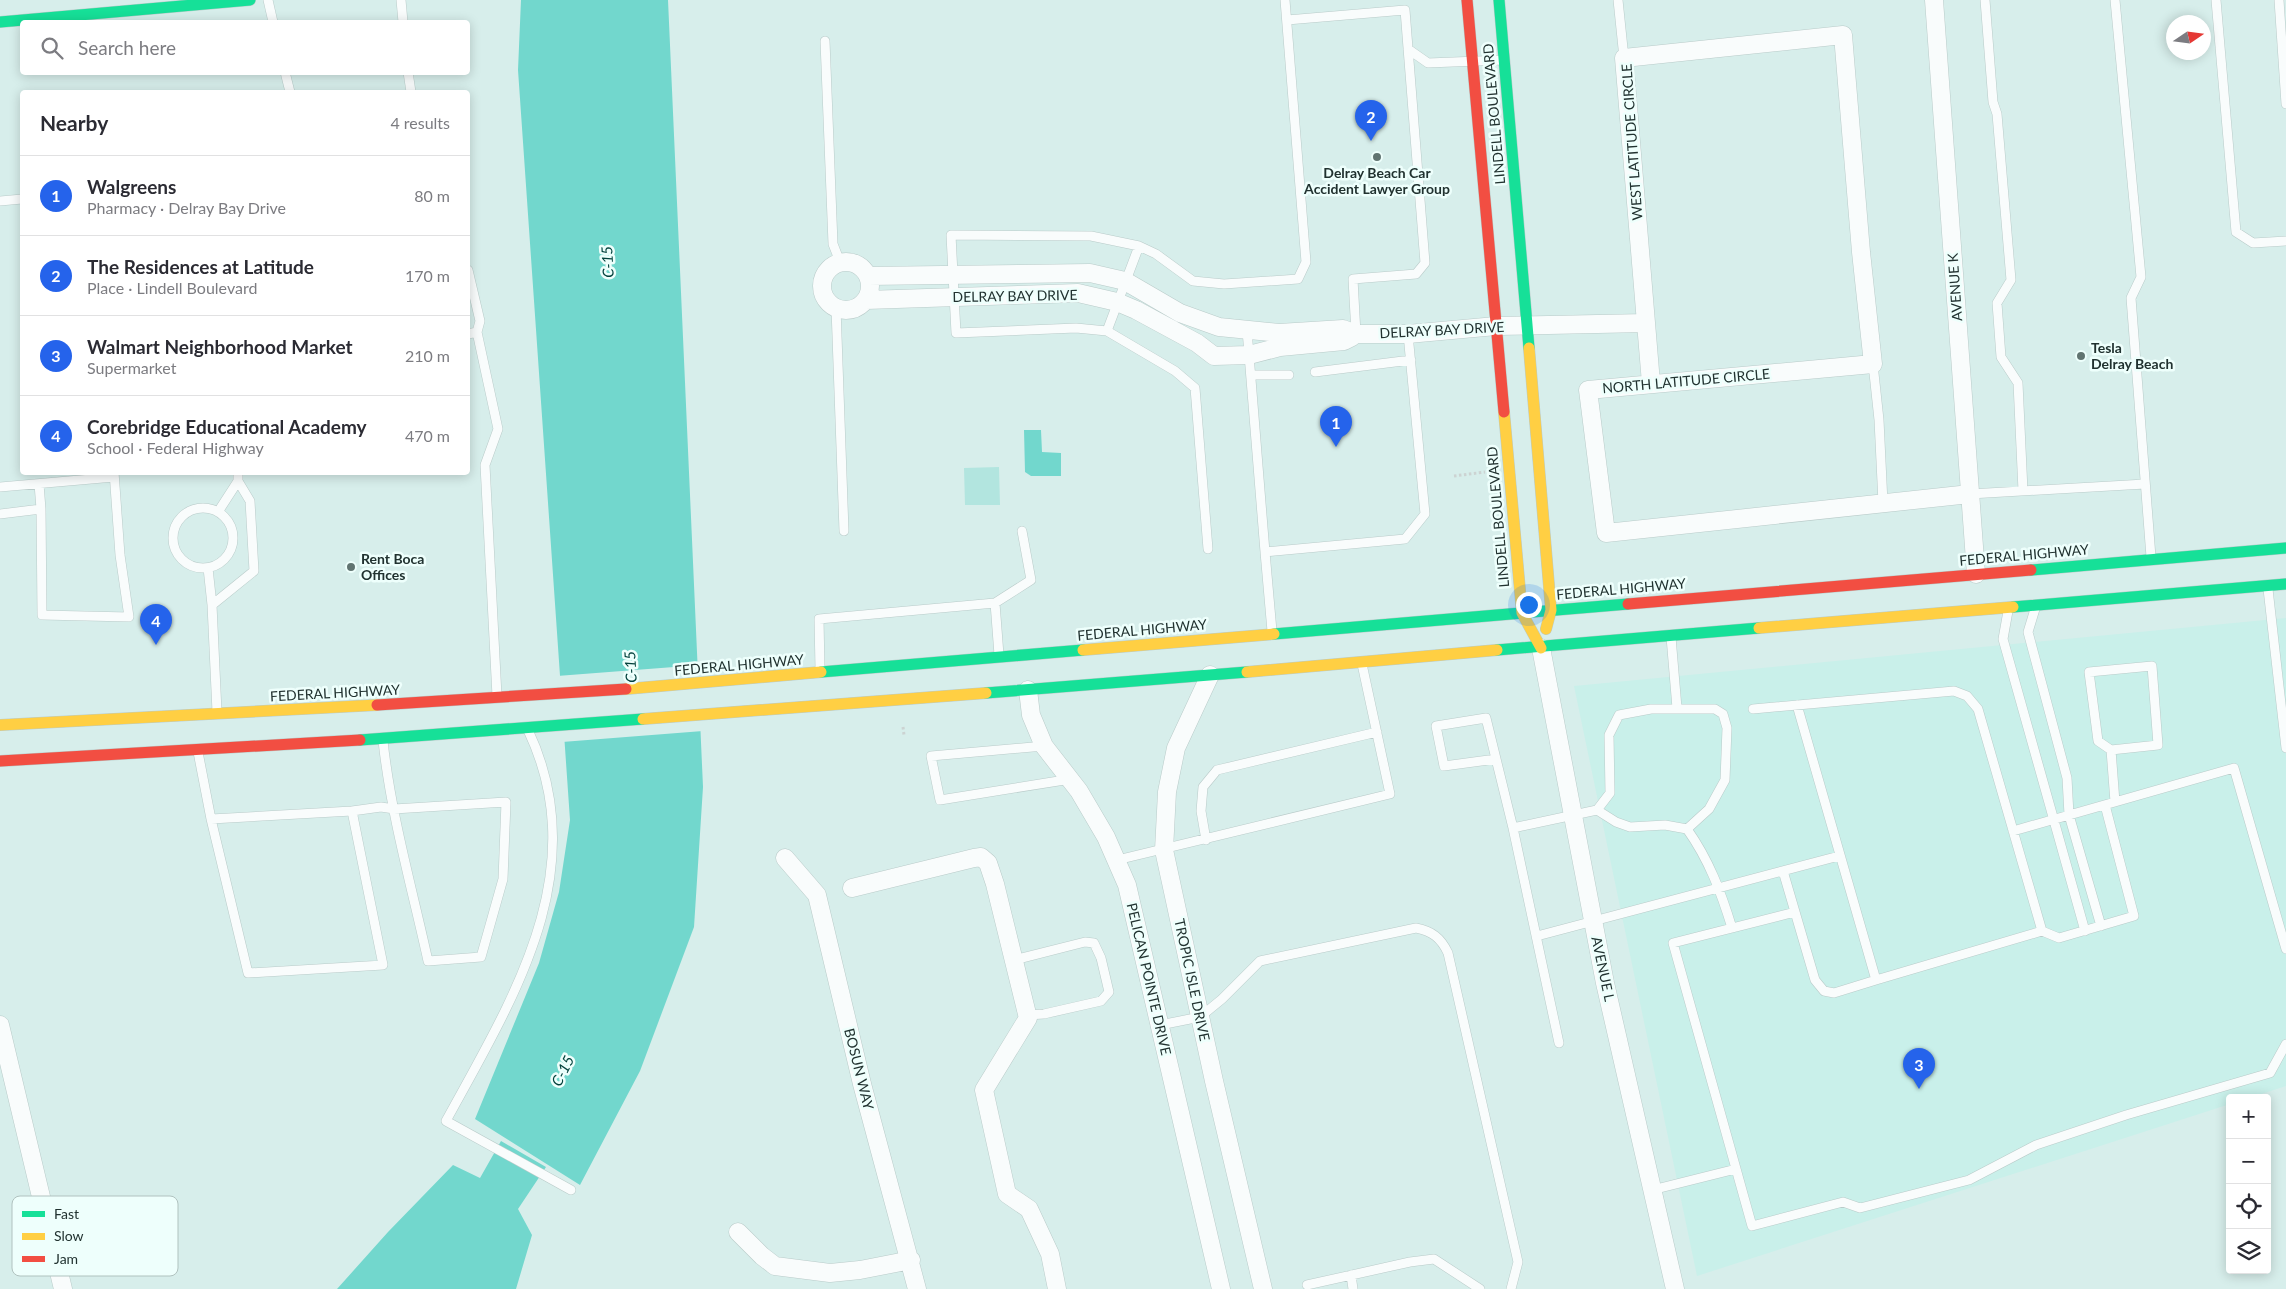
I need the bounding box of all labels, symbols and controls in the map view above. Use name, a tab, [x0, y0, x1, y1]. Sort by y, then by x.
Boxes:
north arrow	[2166, 15, 2211, 60]
search box	[20, 20, 470, 75]
icon: search	[38, 34, 66, 62]
text: Search here	[78, 36, 176, 59]
street label: LINDELL BOULEVARD	[1479, 43, 1508, 185]
street label: WEST LATITUDE CIRCLE	[1618, 63, 1645, 221]
pin: 2	[1355, 100, 1387, 141]
text: Nearby	[40, 110, 108, 135]
text: 4 results	[390, 113, 450, 132]
marker: Delray Beach Car Accident Lawyer Group	[1371, 151, 1383, 163]
place label: Delray Beach Car Accident Lawyer Group	[1303, 164, 1450, 197]
text: Walgreens	[87, 175, 176, 198]
text: 1	[51, 186, 61, 205]
text: 80 m	[414, 186, 450, 205]
text: Pharmacy · Delray Bay Drive	[87, 198, 286, 217]
water label: C-15	[597, 246, 617, 278]
street label: AVENUE K	[1944, 252, 1965, 322]
text: The Residences at Latitude	[87, 255, 314, 278]
text: 2	[51, 266, 61, 285]
text: 170 m	[405, 266, 450, 285]
text: Place · Lindell Boulevard	[87, 278, 257, 297]
street label: DELRAY BAY DRIVE	[952, 286, 1078, 305]
street label: DELRAY BAY DRIVE	[1379, 318, 1505, 341]
text: Walmart Neighborhood Market	[87, 335, 353, 358]
place label: Tesla Delray Beach	[2091, 339, 2173, 372]
text: 3	[51, 346, 61, 365]
text: 210 m	[405, 346, 450, 365]
marker: Tesla Delray Beach	[2075, 350, 2087, 362]
text: Supermarket	[87, 358, 176, 377]
street label: NORTH LATITUDE CIRCLE	[1601, 365, 1770, 396]
pin: 1	[1320, 406, 1352, 447]
text: Corebridge Educational Academy	[87, 415, 367, 438]
text: 4	[51, 426, 61, 445]
text: 470 m	[405, 426, 450, 445]
text: School · Federal Highway	[87, 438, 264, 457]
street label: LINDELL BOULEVARD	[1483, 446, 1512, 588]
street label: FEDERAL HIGHWAY	[1958, 540, 2090, 569]
place label: Rent Boca Offices	[361, 550, 424, 583]
marker: Rent Boca Offices	[345, 561, 357, 573]
street label: FEDERAL HIGHWAY	[1555, 574, 1687, 603]
your location	[1516, 592, 1542, 618]
pin: 4	[140, 604, 172, 645]
street label: FEDERAL HIGHWAY	[1076, 615, 1208, 644]
street label: FEDERAL HIGHWAY	[673, 650, 805, 679]
water label: C-15	[620, 651, 640, 683]
street label: FEDERAL HIGHWAY	[270, 681, 401, 704]
street label: PELICAN POINTE DRIVE	[1124, 901, 1175, 1057]
street label: TROPIC ISLE DRIVE	[1171, 917, 1214, 1043]
street label: AVENUE L	[1588, 935, 1619, 1003]
street label: BOSUN WAY	[841, 1026, 878, 1112]
pin: 3	[1903, 1048, 1935, 1089]
water label: C-15	[547, 1052, 577, 1089]
map controls	[2226, 1094, 2271, 1274]
button: +	[2226, 1094, 2271, 1139]
button: −	[2226, 1139, 2271, 1184]
button: locate	[2226, 1184, 2271, 1229]
legend	[12, 1196, 178, 1276]
text: Fast	[54, 1205, 79, 1222]
text: Slow	[54, 1227, 84, 1244]
button: layers	[2226, 1229, 2271, 1274]
text: Jam	[54, 1250, 78, 1267]

